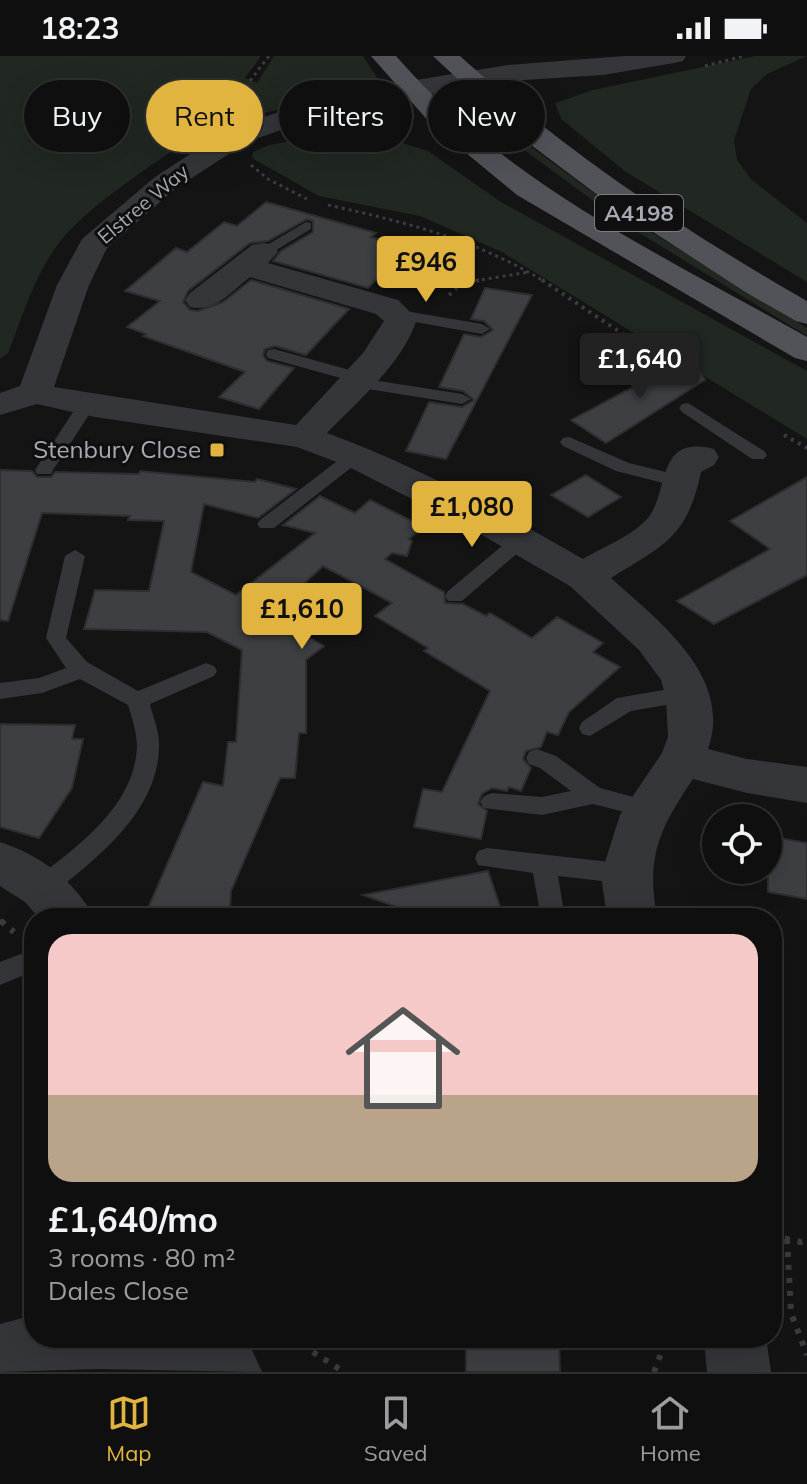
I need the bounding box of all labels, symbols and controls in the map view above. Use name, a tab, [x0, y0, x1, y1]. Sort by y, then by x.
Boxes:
text: 18:23	[40, 9, 119, 47]
chip: Buy	[24, 80, 130, 152]
chip: Rent	[146, 80, 263, 152]
chip: Filters	[279, 80, 412, 152]
chip: New	[428, 80, 545, 152]
street label: Elstree Way	[92, 158, 194, 249]
road number: A4198	[595, 195, 683, 231]
pin: £946	[379, 236, 473, 304]
text: £946	[395, 245, 457, 278]
pin: £1,640	[575, 333, 705, 401]
text: £1,640	[598, 342, 682, 375]
place label: Stenbury Close	[33, 434, 201, 464]
marker: Stenbury Close	[208, 441, 226, 459]
pin: £1,080	[407, 481, 537, 549]
text: £1,080	[430, 490, 514, 523]
pin: £1,610	[237, 583, 367, 651]
text: £1,610	[260, 592, 344, 625]
map controls	[702, 804, 782, 884]
button: locate	[702, 804, 782, 884]
icon: home	[331, 986, 475, 1130]
text: £1,640/mo	[48, 1198, 218, 1241]
text: 3 rooms · 80 m²	[48, 1241, 235, 1274]
text: Dales Close	[48, 1274, 189, 1307]
tab: Map	[106, 1391, 152, 1467]
tab: Saved	[364, 1391, 428, 1467]
tab: Home	[640, 1391, 701, 1467]

